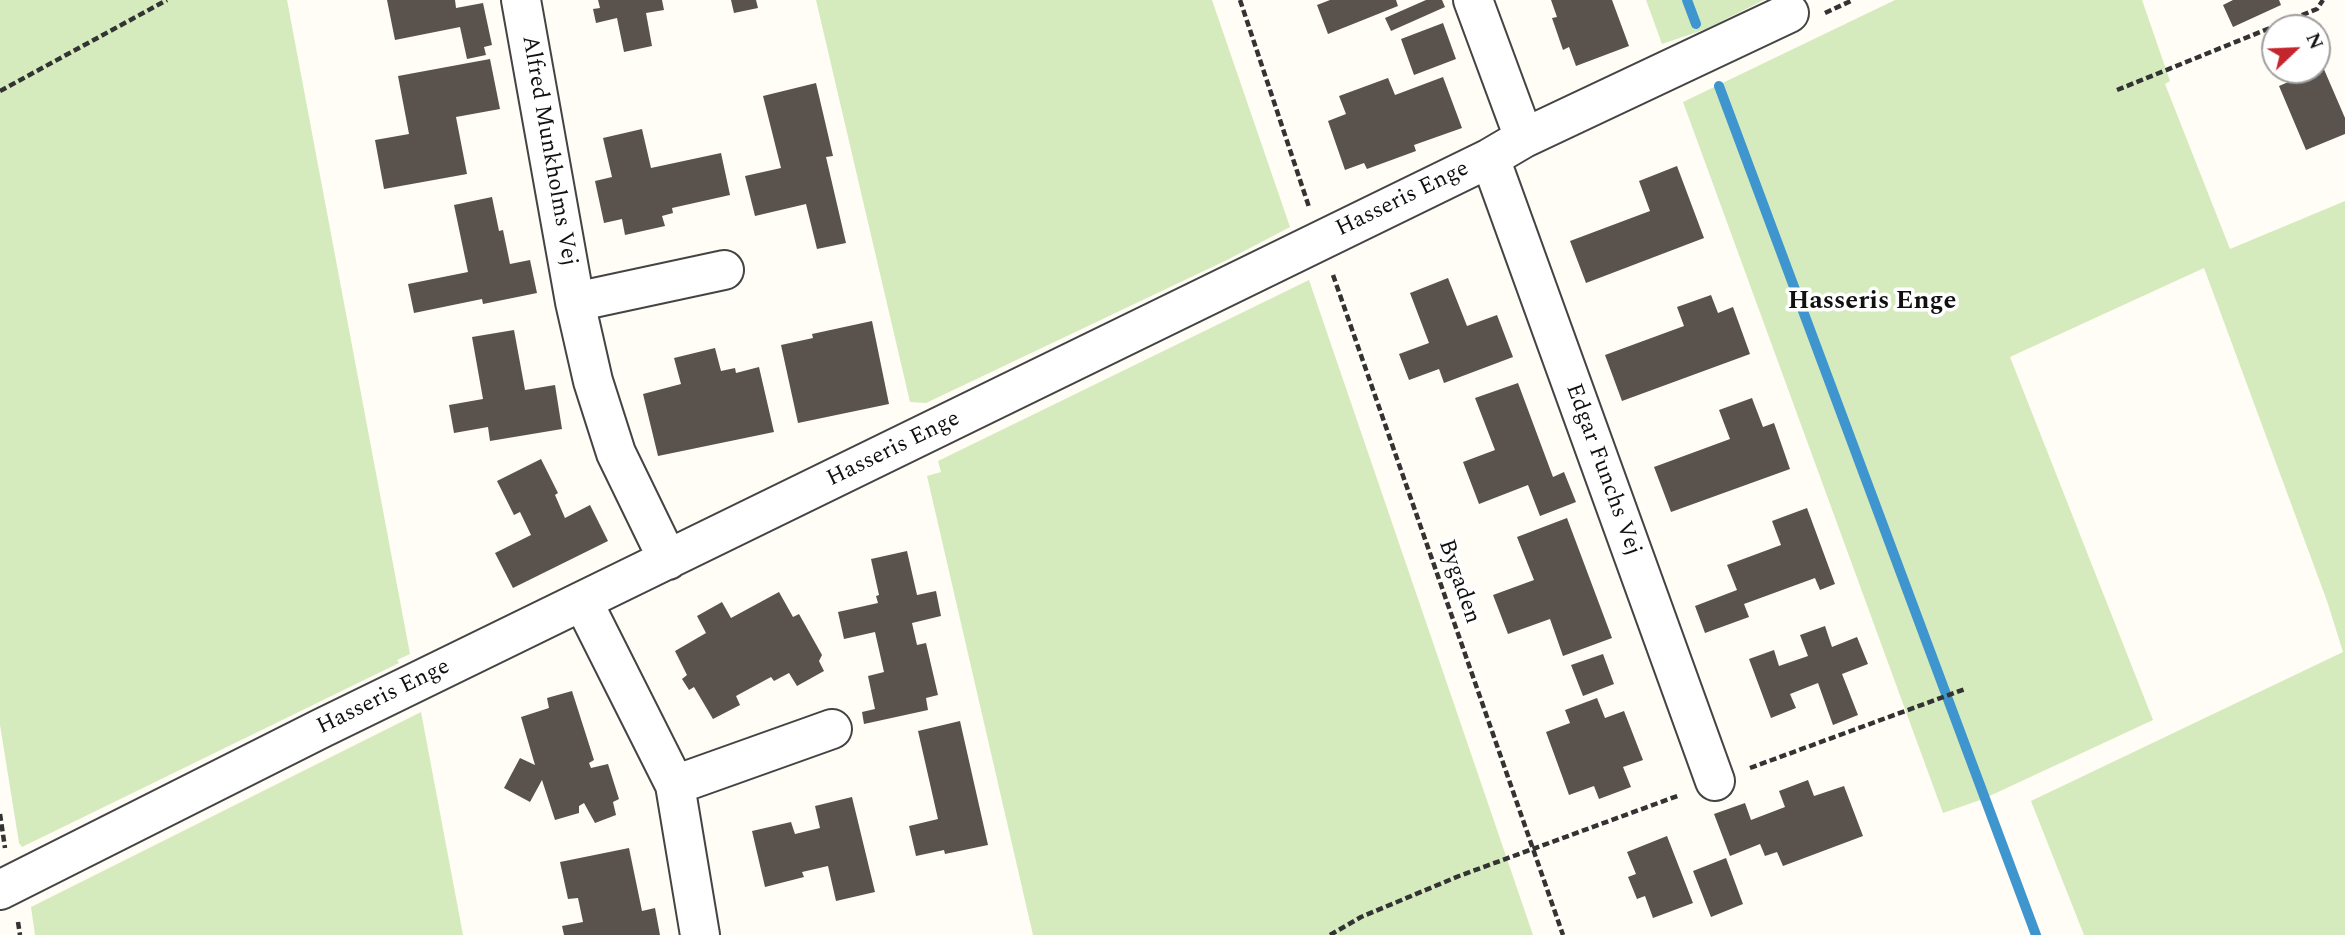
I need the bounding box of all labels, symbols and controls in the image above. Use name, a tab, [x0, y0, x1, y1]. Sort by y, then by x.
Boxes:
north arrow	[2261, 14, 2331, 84]
text: N	[2298, 29, 2330, 54]
street label: Alfred Munkholms Vej	[514, 34, 582, 268]
street label: Hasseris Enge	[1332, 156, 1474, 244]
district label: Hasseris Enge	[1788, 287, 1956, 319]
street label: Edgar Funchs Vej	[1558, 380, 1646, 560]
street label: Hasseris Enge	[823, 406, 965, 494]
street label: Bygaden	[1431, 536, 1485, 628]
street label: Hasseris Enge	[313, 654, 455, 742]

